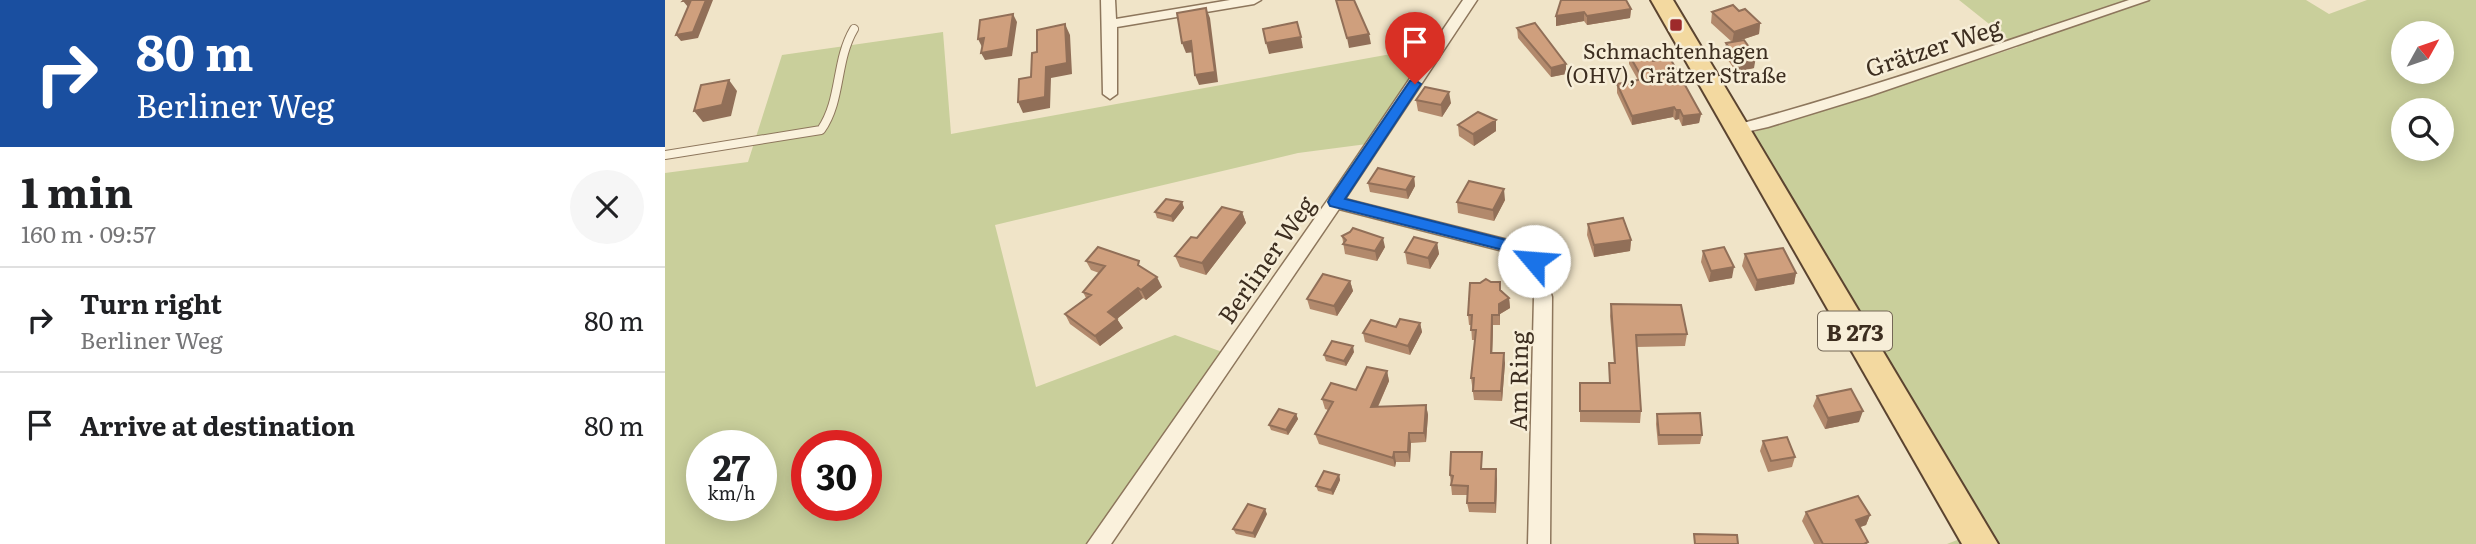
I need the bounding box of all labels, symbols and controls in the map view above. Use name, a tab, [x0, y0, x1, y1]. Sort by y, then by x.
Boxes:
street label: Grätzer Weg	[1860, 7, 2006, 84]
pin	[1385, 12.0, 1445, 84]
text: 80 m	[136, 13, 254, 86]
marker: Schmachtenhagen (OHV), Grätzer Straße	[1668, 17, 1684, 33]
north arrow	[2391, 21, 2453, 84]
map controls	[2391, 21, 2454, 161]
icon: arrive	[1396, 23, 1434, 61]
icon: right	[21, 28, 112, 119]
place label: Schmachtenhagen (OHV), Grätzer Straße	[1566, 34, 1786, 89]
text: Berliner Weg	[136, 80, 335, 128]
button: search	[2391, 98, 2454, 161]
text: 1 min	[21, 159, 133, 221]
button: close	[570, 170, 644, 244]
street label: Berliner Weg	[1208, 187, 1322, 330]
text: 160 m · 09:57	[21, 216, 156, 250]
position arrow	[1497, 224, 1571, 298]
text: Turn right	[80, 283, 222, 322]
text: 80 m	[584, 300, 644, 339]
icon: right	[21, 301, 59, 339]
road number: B 273	[1818, 312, 1892, 350]
text: Berliner Weg	[80, 322, 223, 356]
street label: Am Ring	[1499, 330, 1535, 431]
text: Arrive at destination	[80, 405, 355, 444]
text: 80 m	[584, 405, 644, 444]
icon: arrive	[21, 406, 59, 444]
speed limit sign: 30	[791, 430, 882, 521]
text: 27	[713, 440, 750, 492]
text: km/h	[708, 479, 755, 506]

